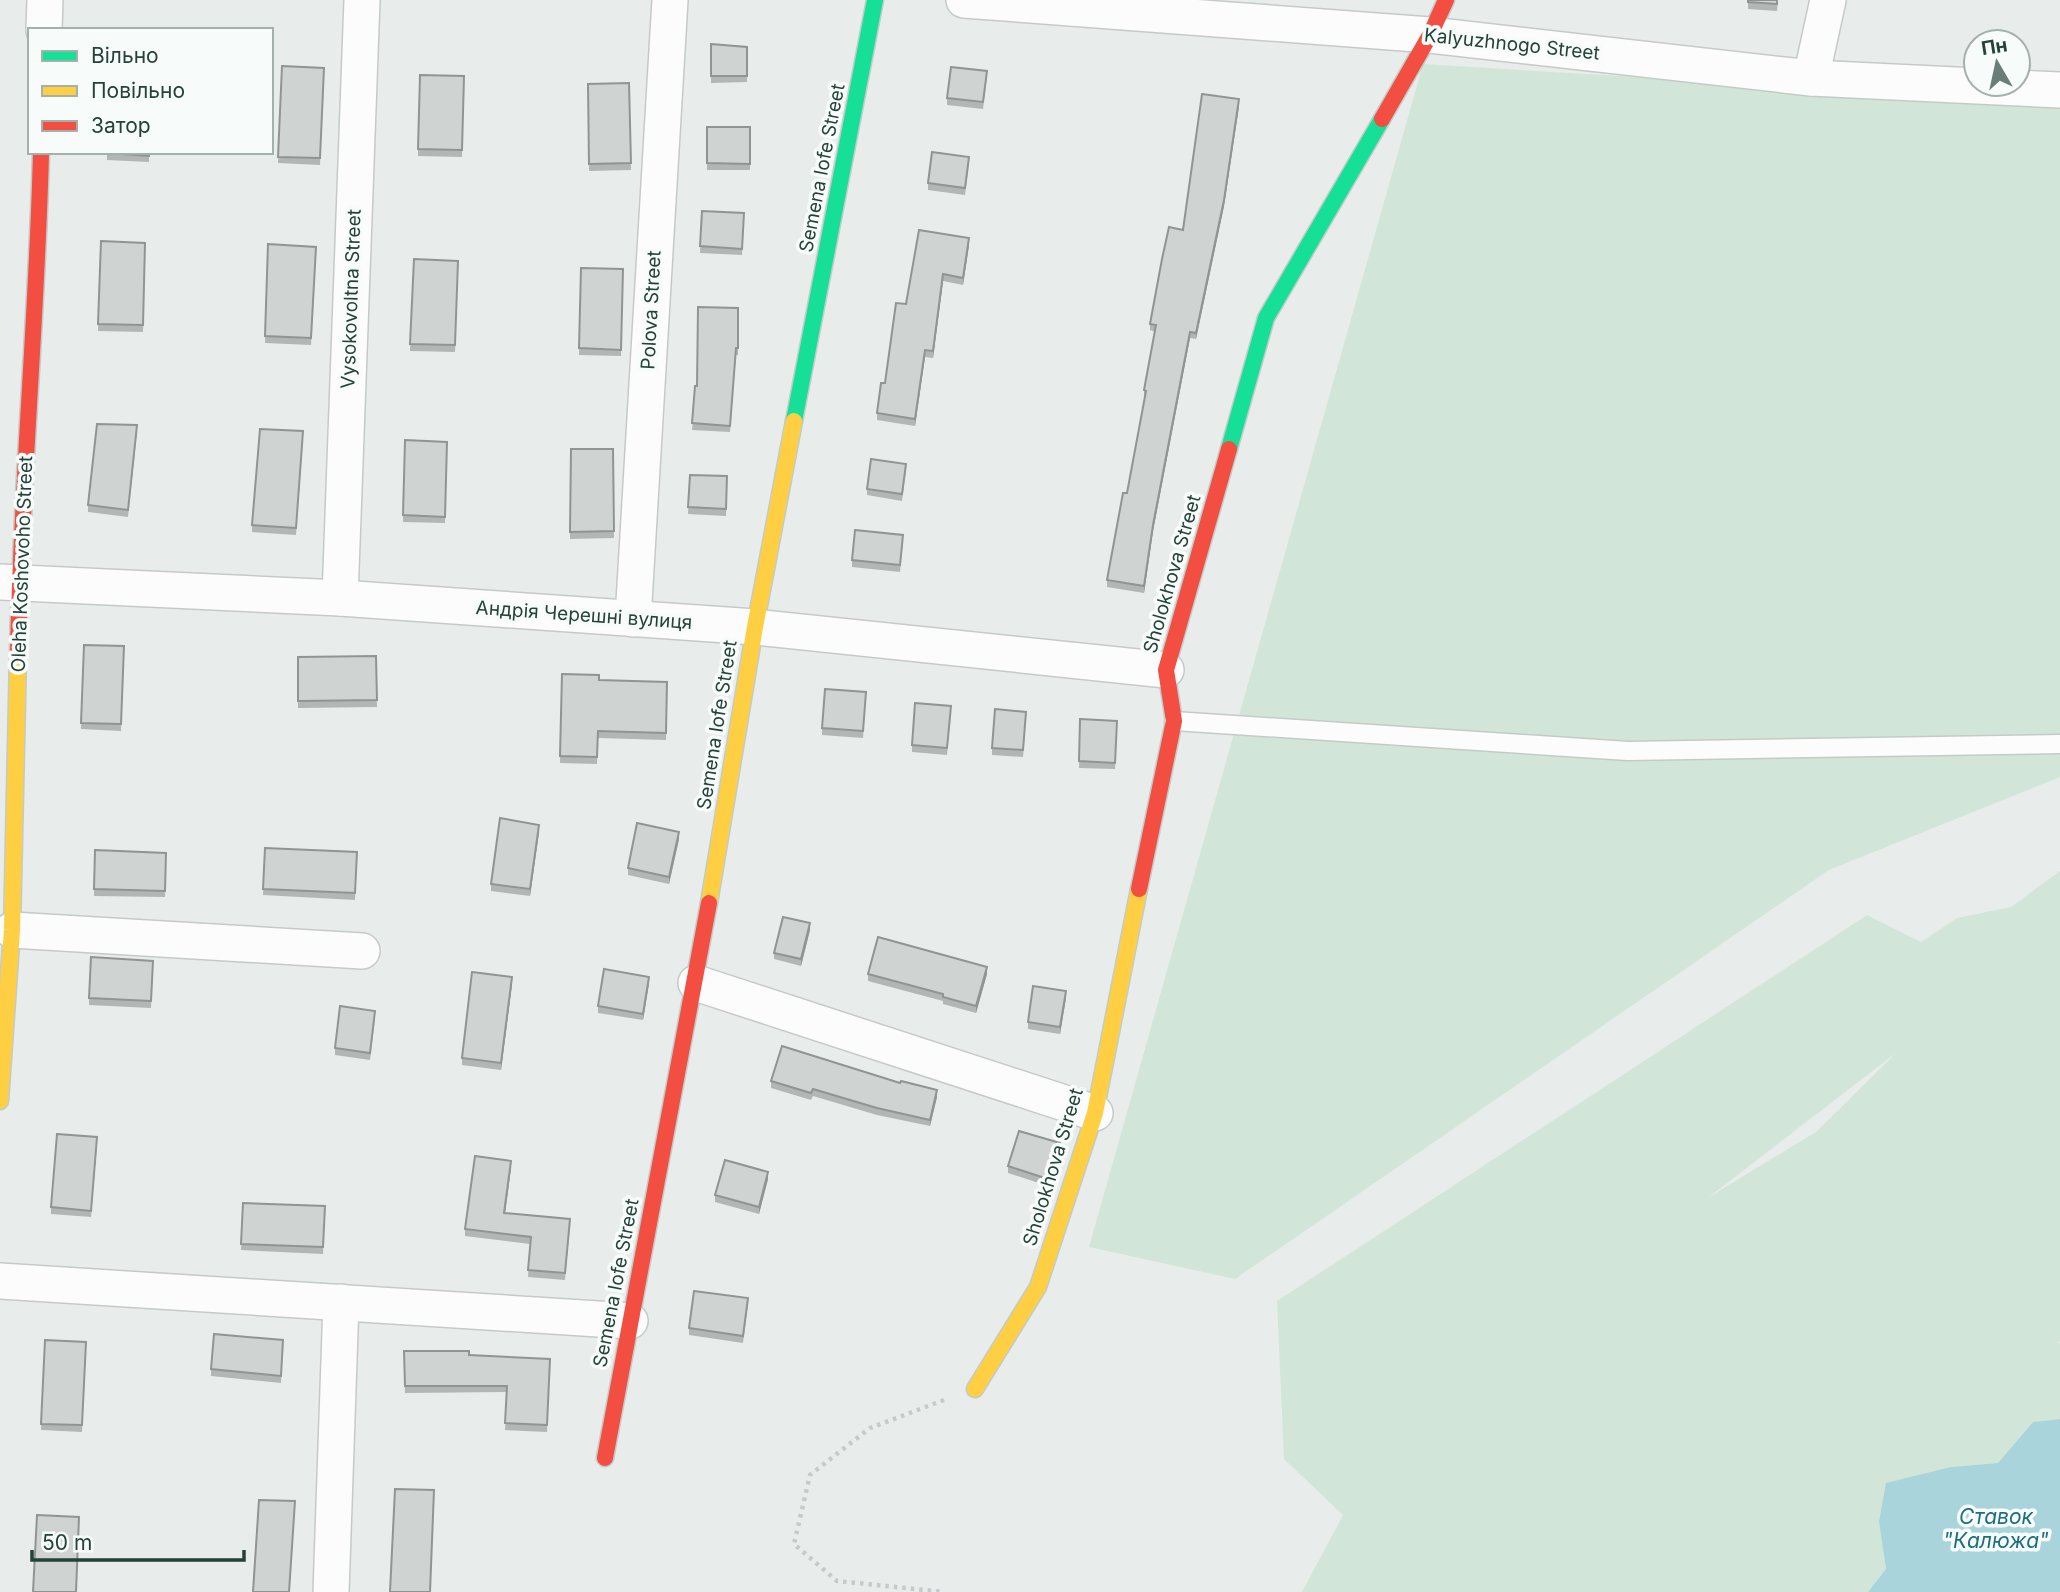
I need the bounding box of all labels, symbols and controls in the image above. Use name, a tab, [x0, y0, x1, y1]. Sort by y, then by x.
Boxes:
street label: Kalyuzhnogo Street	[1423, 23, 1601, 65]
legend	[28, 28, 273, 154]
north arrow	[1962, 28, 2032, 98]
text: Пн	[1980, 33, 2009, 60]
text: Вільно	[91, 43, 159, 68]
text: Повільно	[91, 78, 185, 103]
street label: Semena Iofe Street	[794, 82, 850, 254]
text: Затор	[91, 113, 151, 138]
street label: Vysokovoltna Street	[336, 209, 366, 389]
street label: Polova Street	[636, 250, 666, 370]
street label: Oleha Koshovoho Street	[7, 455, 37, 673]
street label: Sholokhova Street	[1138, 492, 1206, 656]
street label: Андрія Черешні вулиця	[475, 596, 693, 634]
street label: Semena Iofe Street	[692, 639, 742, 811]
street label: Sholokhova Street	[1018, 1085, 1088, 1249]
street label: Semena Iofe Street	[588, 1197, 644, 1369]
water label: Ставок "Калюжа"	[1943, 1504, 2049, 1553]
scale bar	[32, 1518, 243, 1562]
text: 50 m	[42, 1530, 92, 1555]

